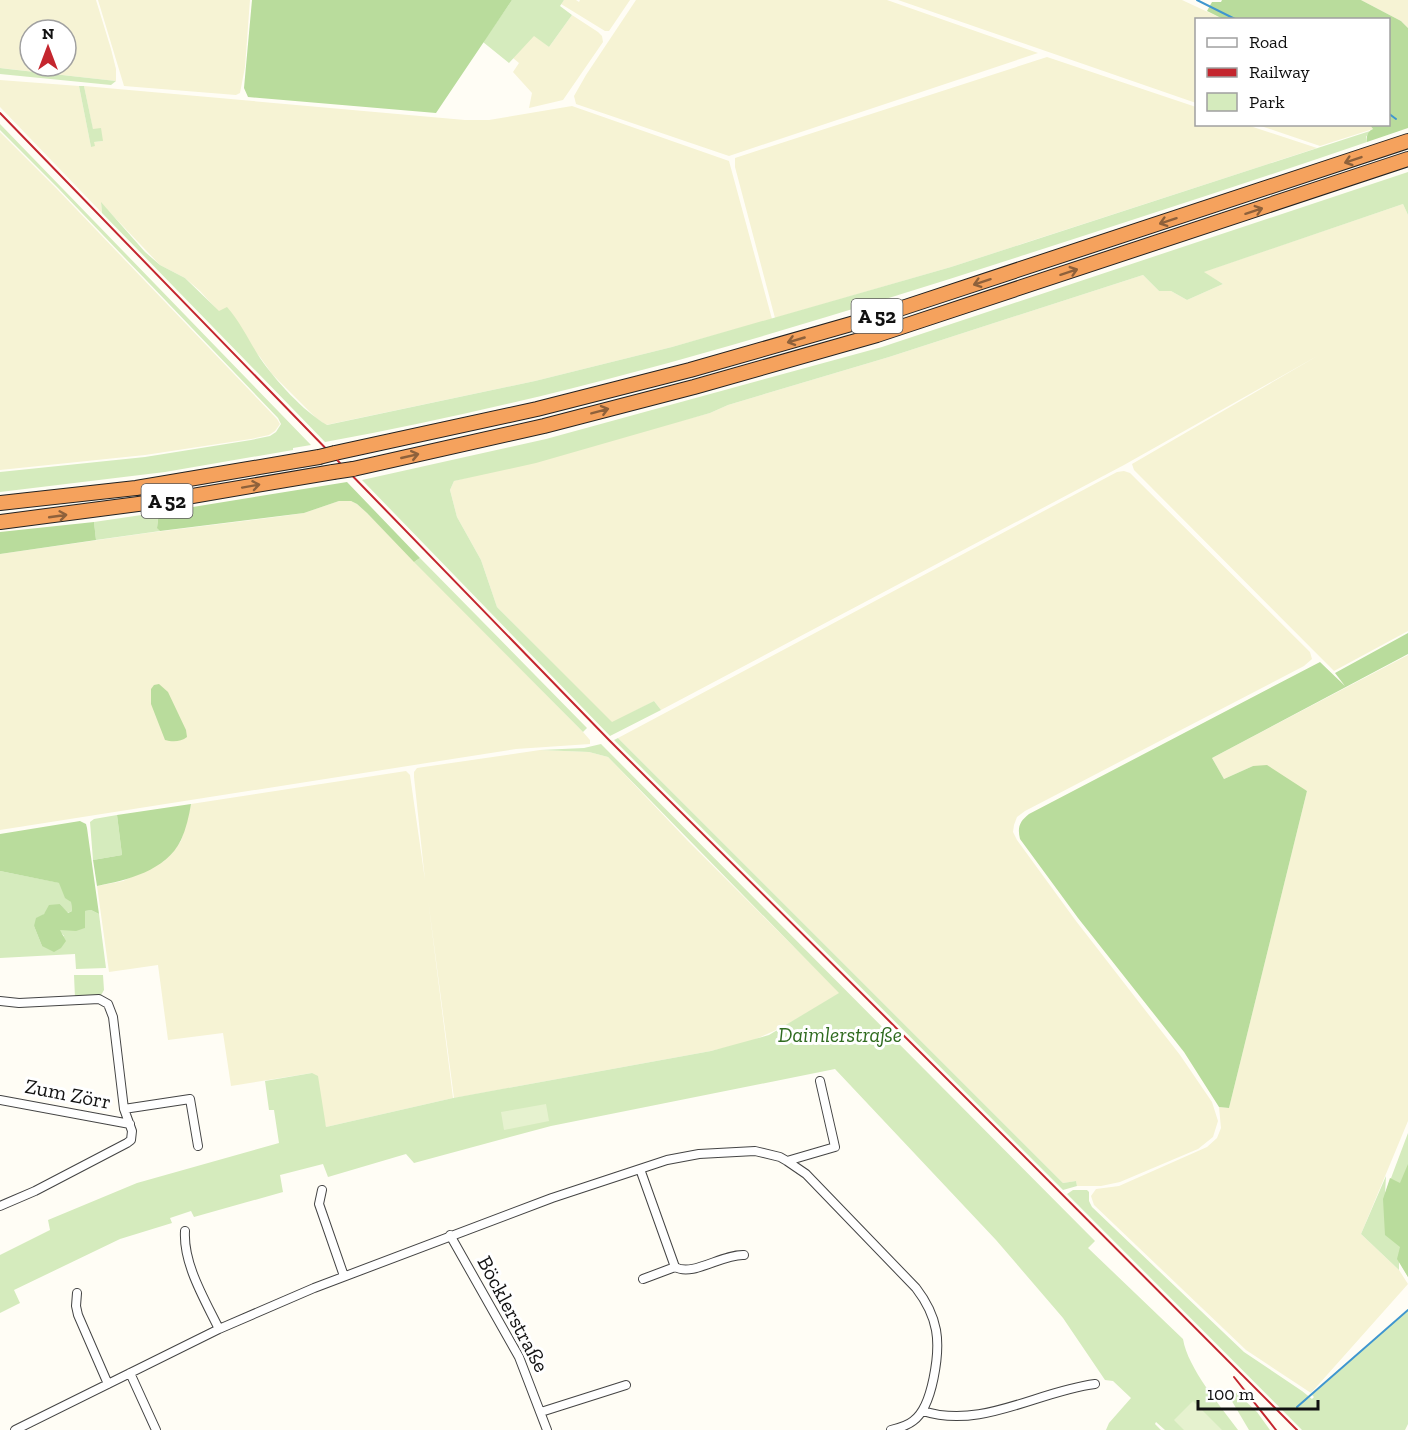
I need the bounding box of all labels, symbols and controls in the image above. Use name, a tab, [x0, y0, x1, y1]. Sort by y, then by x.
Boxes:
north arrow	[18, 18, 78, 78]
legend	[1195, 18, 1390, 126]
text: N	[42, 24, 54, 43]
text: Road	[1249, 31, 1288, 53]
text: Railway	[1249, 61, 1311, 83]
text: Park	[1249, 91, 1285, 113]
one-way arrow	[1344, 155, 1363, 166]
one-way arrow	[1244, 205, 1263, 216]
one-way arrow	[1158, 216, 1177, 227]
one-way arrow	[1059, 266, 1078, 277]
one-way arrow	[973, 277, 992, 288]
road number: A 52	[852, 299, 902, 333]
one-way arrow	[787, 334, 806, 346]
one-way arrow	[590, 405, 609, 417]
one-way arrow	[400, 450, 419, 461]
one-way arrow	[241, 481, 260, 492]
road number: A 52	[142, 484, 192, 518]
one-way arrow	[48, 510, 68, 521]
park label: Daimlerstraße	[778, 1022, 902, 1047]
street label: Zum Zörr	[23, 1073, 113, 1114]
street label: Böcklerstraße	[472, 1251, 555, 1376]
scale bar	[1198, 1373, 1318, 1411]
text: 100 m	[1207, 1383, 1255, 1405]

